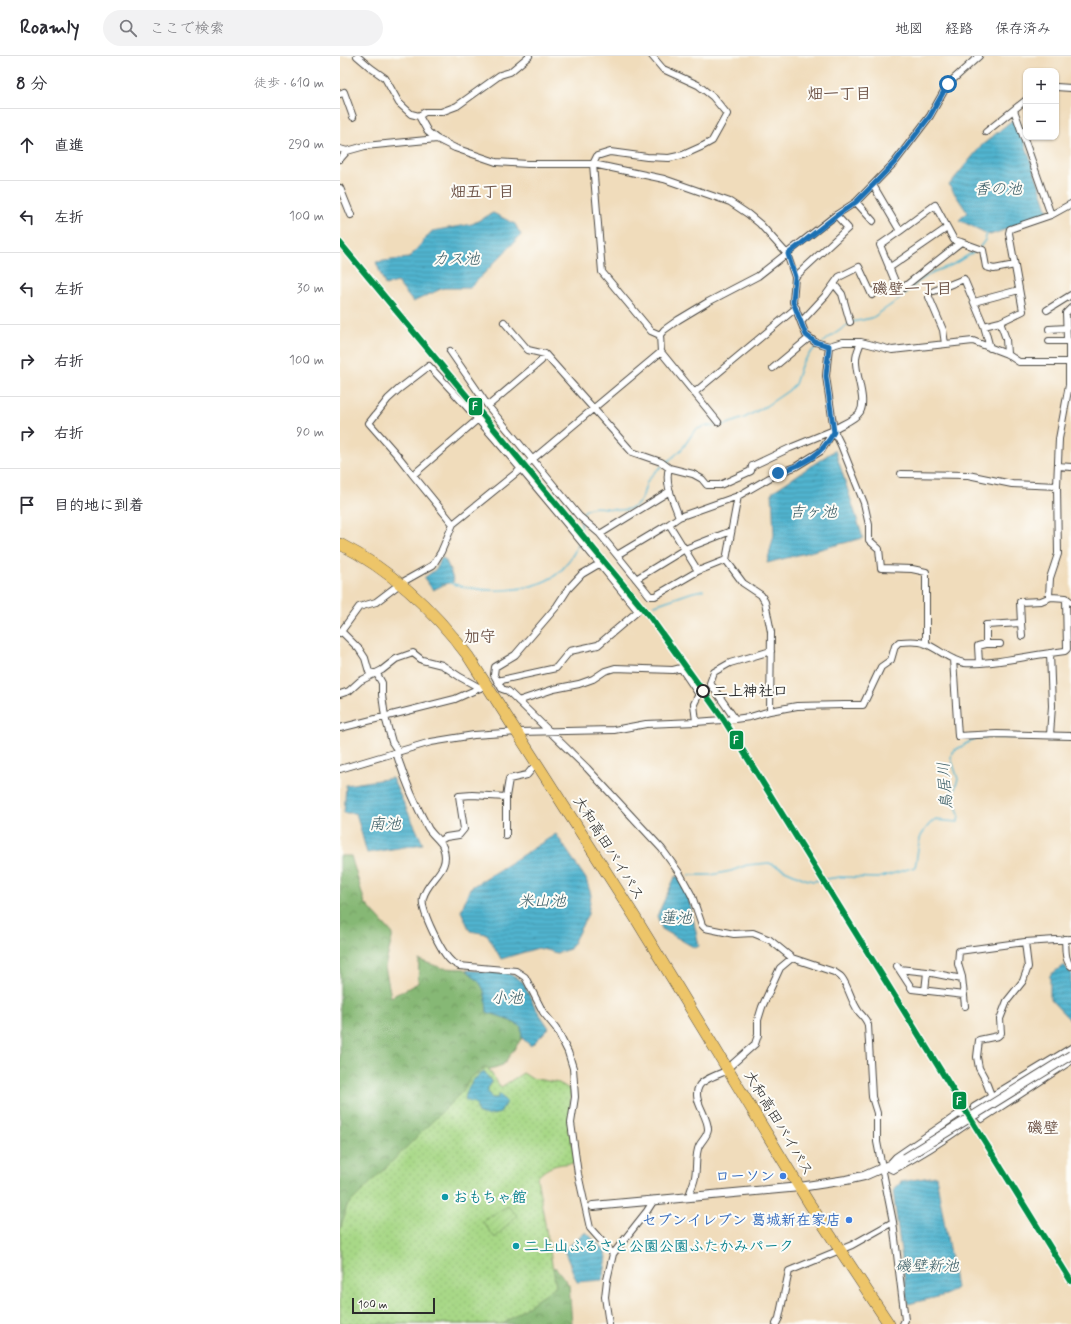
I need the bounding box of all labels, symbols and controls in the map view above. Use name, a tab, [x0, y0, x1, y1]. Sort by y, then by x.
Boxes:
search box	[103, 10, 383, 46]
text: Roamly	[20, 15, 79, 40]
icon: search	[117, 17, 139, 39]
text: ここで検索	[149, 19, 224, 39]
text: 地図	[895, 20, 923, 38]
text: 経路	[945, 20, 973, 38]
text: 保存済み	[995, 20, 1051, 38]
map controls	[1023, 68, 1059, 140]
button: +	[1023, 68, 1059, 104]
text: 8 分	[16, 73, 47, 95]
text: 徒歩 · 610 m	[254, 75, 324, 92]
route start	[939, 75, 957, 93]
district label: 畑一丁目	[807, 84, 871, 105]
button: −	[1023, 104, 1059, 140]
icon: ahead	[16, 134, 38, 156]
text: 直進	[54, 136, 84, 156]
text: 290 m	[288, 136, 324, 153]
water label: 香の池	[974, 179, 1023, 200]
district label: 畑五丁目	[450, 182, 514, 203]
icon: left	[16, 206, 38, 228]
text: 左折	[54, 208, 84, 228]
text: 100 m	[289, 208, 324, 225]
water label: カス池	[432, 249, 481, 270]
icon: left	[16, 278, 38, 300]
district label: 磯壁一丁目	[872, 279, 952, 300]
text: 左折	[54, 280, 84, 300]
text: 30 m	[297, 280, 324, 297]
icon: right	[16, 350, 38, 372]
text: 右折	[54, 352, 84, 372]
text: 100 m	[289, 352, 324, 369]
line badge: F	[468, 397, 483, 416]
text: F	[472, 400, 478, 414]
icon: right	[16, 422, 38, 444]
text: 右折	[54, 424, 84, 444]
text: 90 m	[296, 424, 324, 441]
route end	[769, 464, 787, 482]
icon: arrive	[16, 494, 38, 516]
text: 目的地に到着	[54, 496, 144, 516]
water label: 吉ヶ池	[789, 502, 838, 523]
district label: 加守	[464, 627, 496, 648]
place label: 二上神社口	[713, 682, 788, 702]
marker: 二上神社口	[696, 684, 710, 698]
line badge: F	[729, 730, 744, 750]
text: F	[733, 734, 739, 748]
water label: 鳥居川	[933, 761, 958, 811]
street label: 大和高田バイパス	[568, 792, 648, 905]
water label: 南池	[369, 814, 402, 835]
water label: 米山池	[518, 891, 567, 912]
water label: 蓮池	[660, 908, 693, 929]
water label: 小池	[491, 988, 524, 1009]
street label: 大和高田バイパス	[739, 1067, 818, 1180]
line badge: F	[952, 1091, 967, 1110]
text: F	[956, 1095, 962, 1109]
district label: 磯壁	[1027, 1118, 1059, 1139]
place label: ローソン	[715, 1167, 775, 1187]
marker: ローソン	[778, 1171, 788, 1181]
place label: おもちゃ館	[453, 1188, 527, 1208]
marker: おもちゃ館	[440, 1192, 450, 1202]
place label: セブンイレブン 葛城新在家店	[642, 1211, 841, 1231]
marker: セブンイレブン 葛城新在家店	[844, 1215, 854, 1225]
place label: 二上山ふるさと公園公園ふたかみパーク	[524, 1237, 794, 1257]
marker: 二上山ふるさと公園公園ふたかみパーク	[511, 1241, 521, 1251]
water label: 磯壁新池	[895, 1256, 960, 1277]
scale bar	[352, 1296, 435, 1315]
text: 100 m	[358, 1298, 388, 1312]

